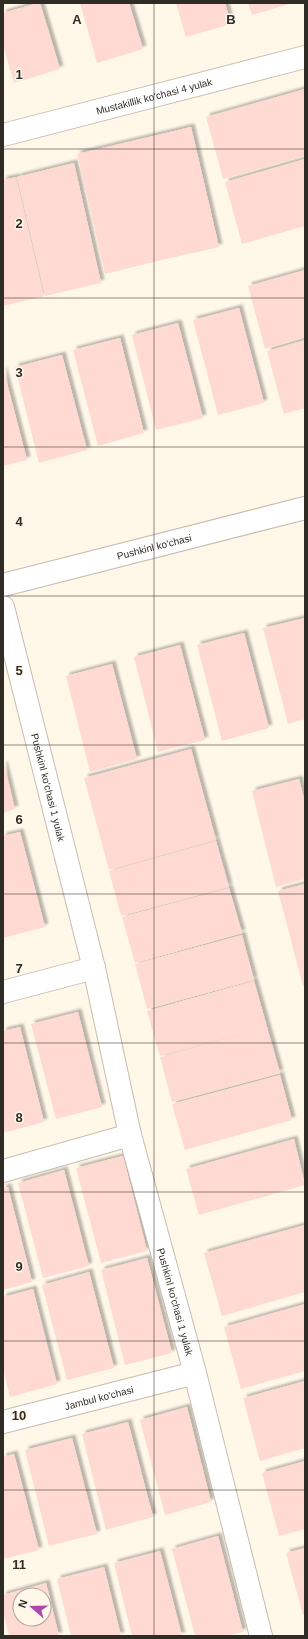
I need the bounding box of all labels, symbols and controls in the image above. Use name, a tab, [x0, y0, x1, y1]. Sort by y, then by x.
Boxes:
text: A	[72, 12, 82, 27]
text: B	[226, 12, 236, 27]
text: 1	[15, 67, 23, 82]
street label: Mustakillik ko'chasi 4 yulak	[95, 76, 214, 117]
text: 2	[15, 216, 23, 231]
text: 3	[15, 365, 23, 380]
text: 4	[15, 514, 23, 529]
street label: Pushkinl ko'chasi	[116, 532, 193, 562]
text: 5	[15, 663, 23, 678]
street label: Pushkinl ko'chasi 1 yulak	[29, 732, 67, 844]
text: 6	[15, 812, 23, 827]
text: 7	[15, 961, 23, 976]
text: 8	[15, 1110, 23, 1125]
street label: Pushkinl ko'chasi 1 yulak	[155, 1247, 195, 1358]
text: 9	[15, 1259, 23, 1274]
street label: Jambul ko'chasi	[63, 1384, 135, 1412]
text: 10	[12, 1408, 26, 1423]
text: 11	[12, 1557, 26, 1572]
north arrow	[12, 1587, 52, 1627]
text: N	[16, 1598, 30, 1609]

